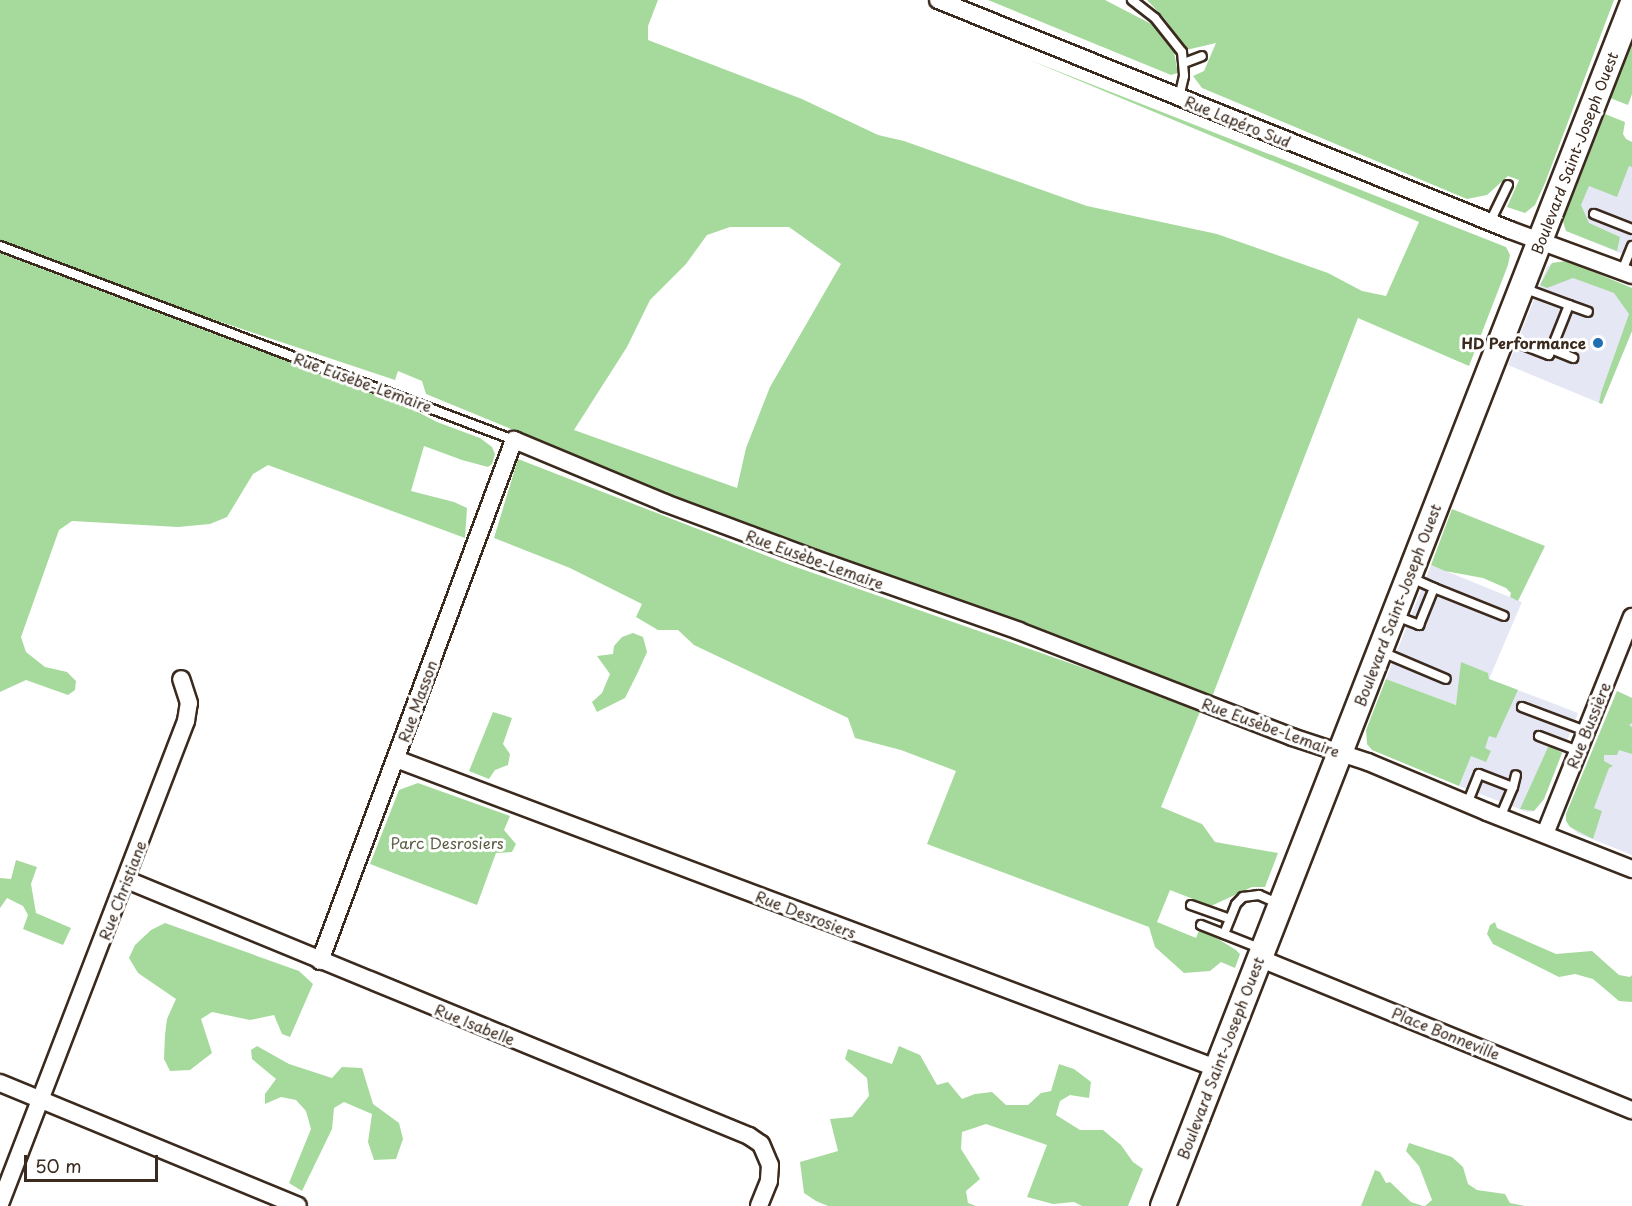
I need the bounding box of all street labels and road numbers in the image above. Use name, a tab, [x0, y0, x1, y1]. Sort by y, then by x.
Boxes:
street label: Boulevard Saint-Joseph Ouest	[1527, 49, 1621, 257]
street label: Rue Lapéro Sud	[1182, 91, 1294, 151]
street label: Rue Eusèbe-Lemaire	[291, 349, 435, 415]
street label: Boulevard Saint-Joseph Ouest	[1350, 501, 1444, 709]
street label: Rue Eusèbe-Lemaire	[743, 526, 887, 592]
street label: Rue Masson	[394, 657, 440, 745]
street label: Rue Bussière	[1562, 679, 1614, 771]
street label: Rue Eusèbe-Lemaire	[1199, 694, 1343, 760]
street label: Rue Christiane	[94, 837, 150, 943]
street label: Rue Desrosiers	[753, 886, 859, 942]
street label: Boulevard Saint-Joseph Ouest	[1173, 954, 1267, 1162]
street label: Rue Isabelle	[432, 1000, 518, 1048]
street label: Place Bonneville	[1389, 1003, 1503, 1063]

